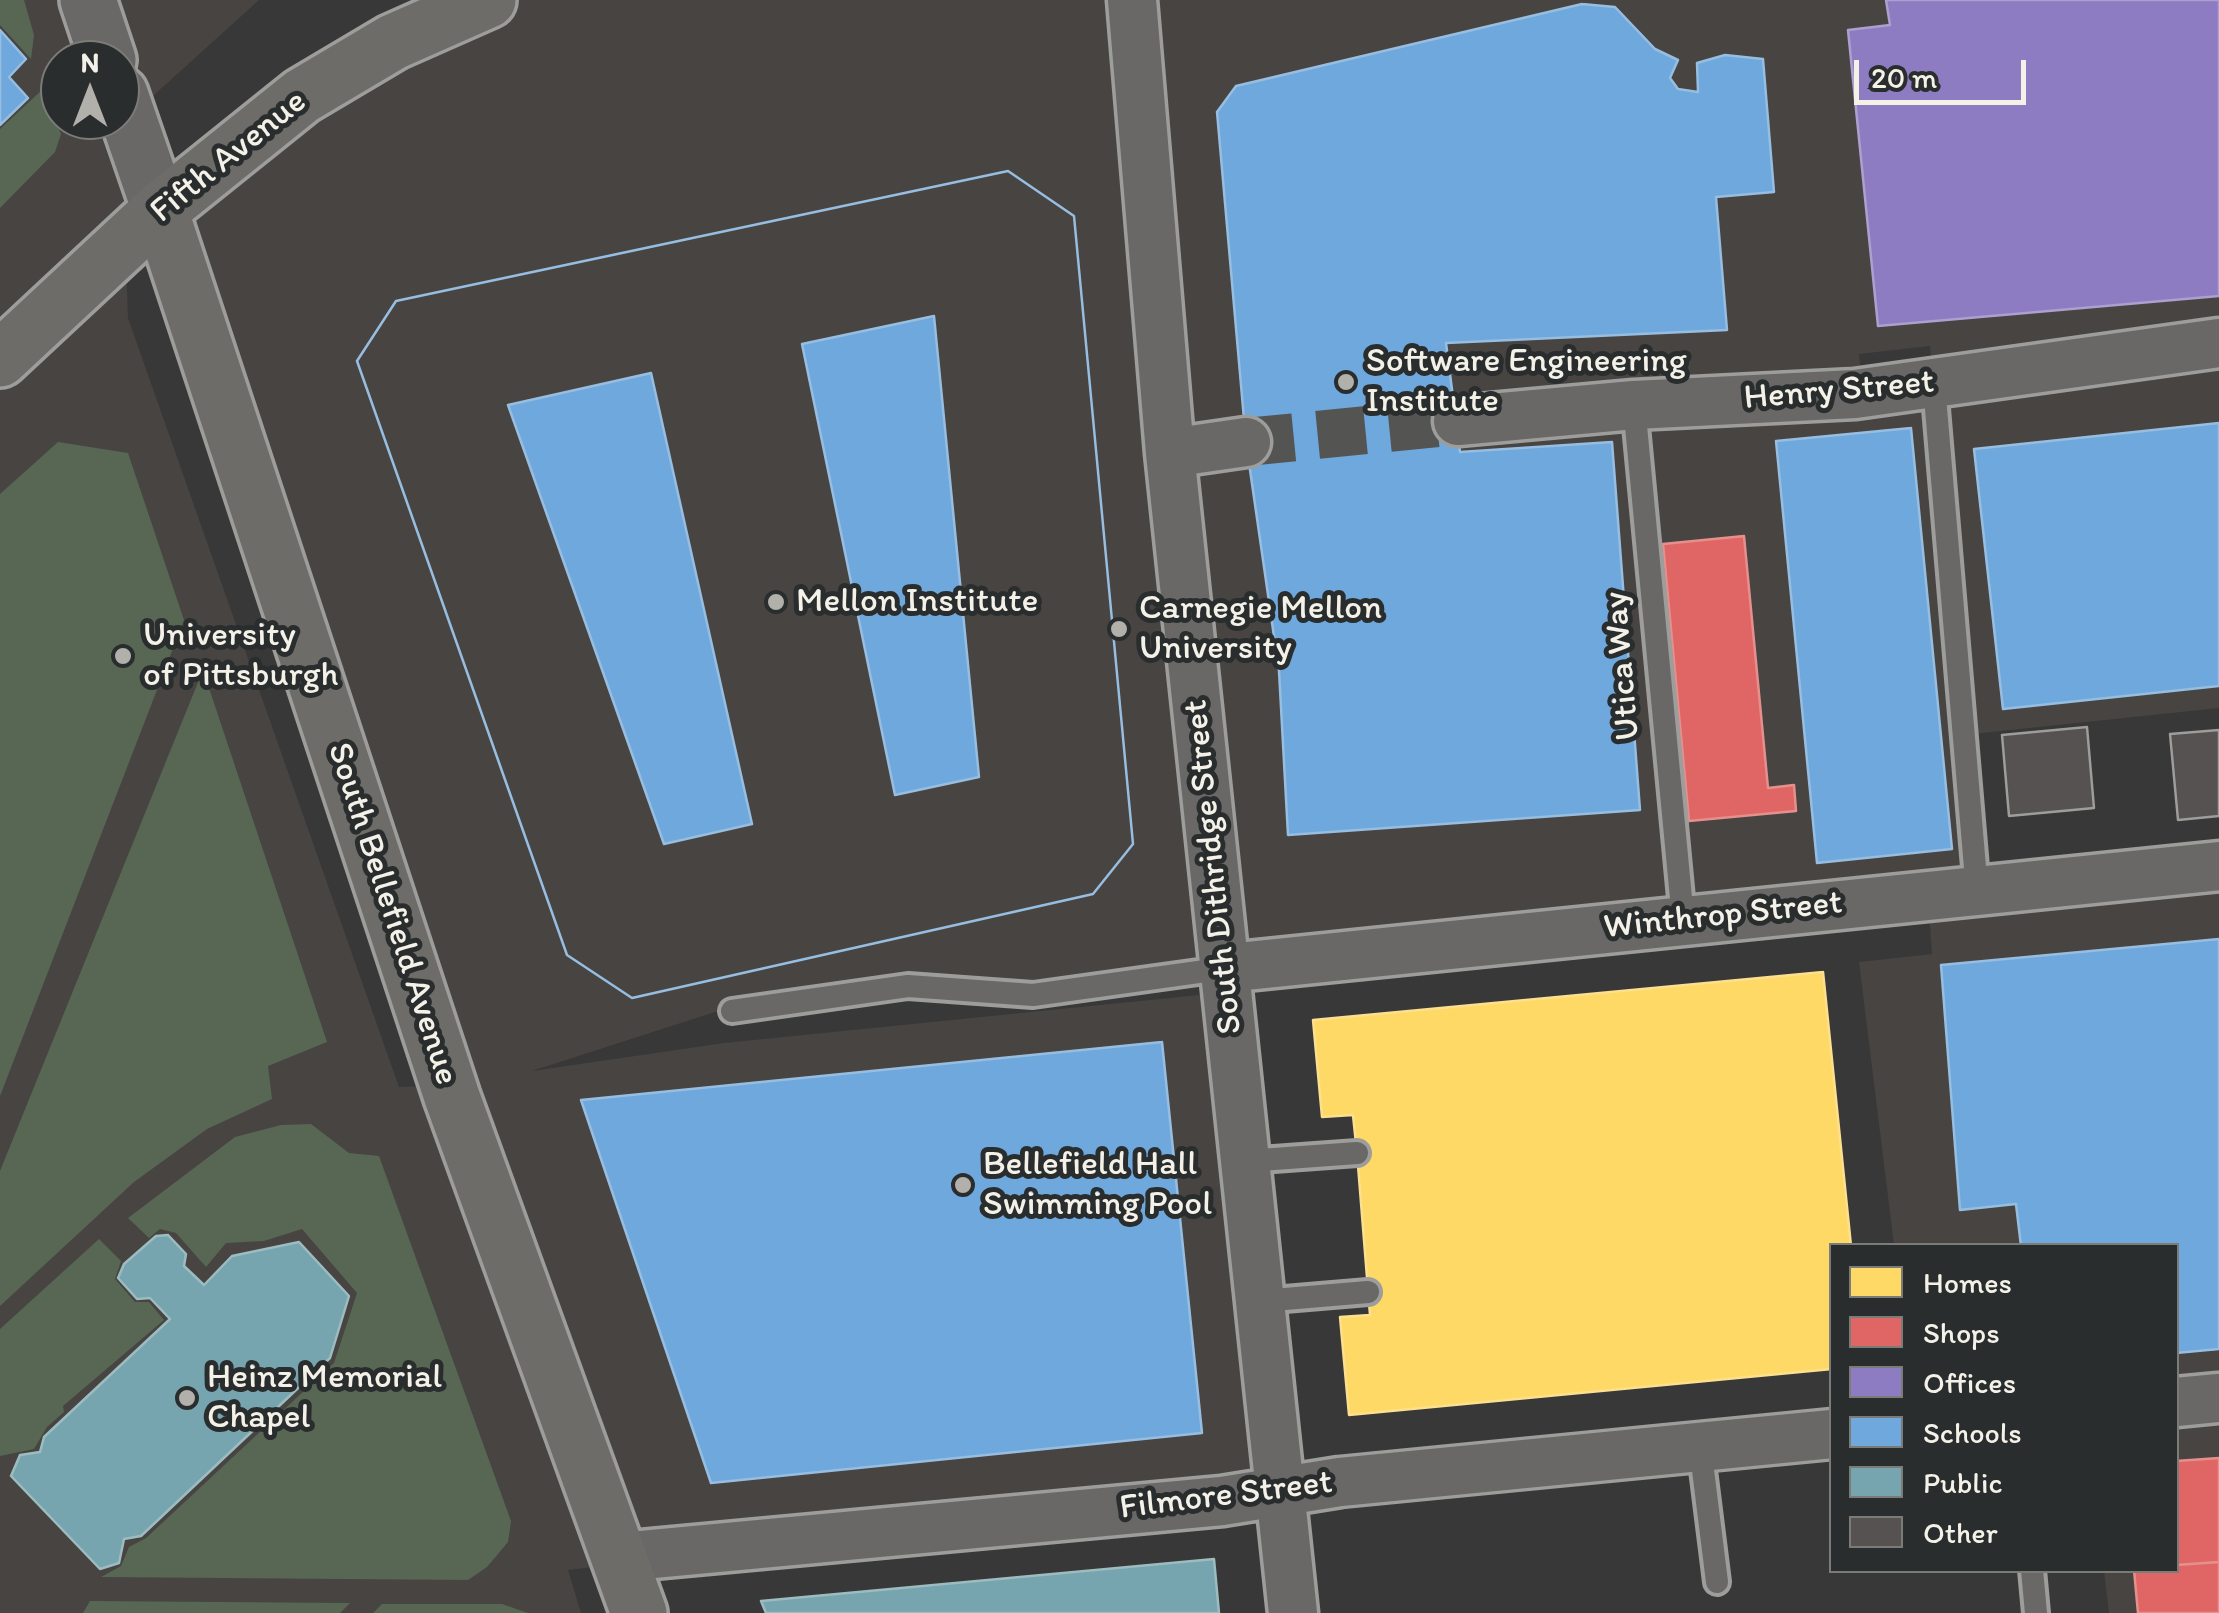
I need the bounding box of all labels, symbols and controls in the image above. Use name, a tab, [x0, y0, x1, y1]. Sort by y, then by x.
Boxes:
north arrow	[40, 40, 140, 140]
scale bar	[1859, 40, 2032, 102]
text: N	[81, 45, 99, 79]
text: 20 m	[1871, 59, 1937, 96]
street label: Fifth Avenue	[142, 81, 316, 233]
place label: Software Engineering Institute	[1366, 341, 1687, 423]
street label: Henry Street	[1742, 362, 1936, 420]
marker: Software Engineering Institute	[1335, 371, 1357, 393]
place label: Mellon Institute	[796, 581, 1038, 623]
place label: Carnegie Mellon University	[1139, 588, 1382, 670]
street label: Utica Way	[1596, 590, 1650, 742]
marker: Mellon Institute	[765, 591, 787, 613]
place label: University of Pittsburgh	[143, 615, 338, 697]
marker: Carnegie Mellon University	[1108, 618, 1130, 640]
marker: University of Pittsburgh	[112, 645, 134, 667]
street label: South Dithridge Street	[1176, 698, 1252, 1036]
street label: South Bellefield Avenue	[317, 738, 467, 1090]
street label: Winthrop Street	[1602, 883, 1844, 949]
place label: Bellefield Hall Swimming Pool	[983, 1144, 1212, 1226]
marker: Bellefield Hall Swimming Pool	[952, 1174, 974, 1196]
legend	[1829, 1243, 2179, 1573]
text: Homes	[1923, 1264, 2012, 1301]
text: Shops	[1923, 1314, 2000, 1351]
place label: Heinz Memorial Chapel	[207, 1357, 442, 1439]
text: Offices	[1923, 1364, 2016, 1401]
marker: Heinz Memorial Chapel	[176, 1387, 198, 1409]
text: Schools	[1923, 1414, 2022, 1451]
street label: Filmore Street	[1117, 1462, 1335, 1530]
text: Public	[1923, 1464, 2003, 1501]
text: Other	[1923, 1514, 1998, 1551]

